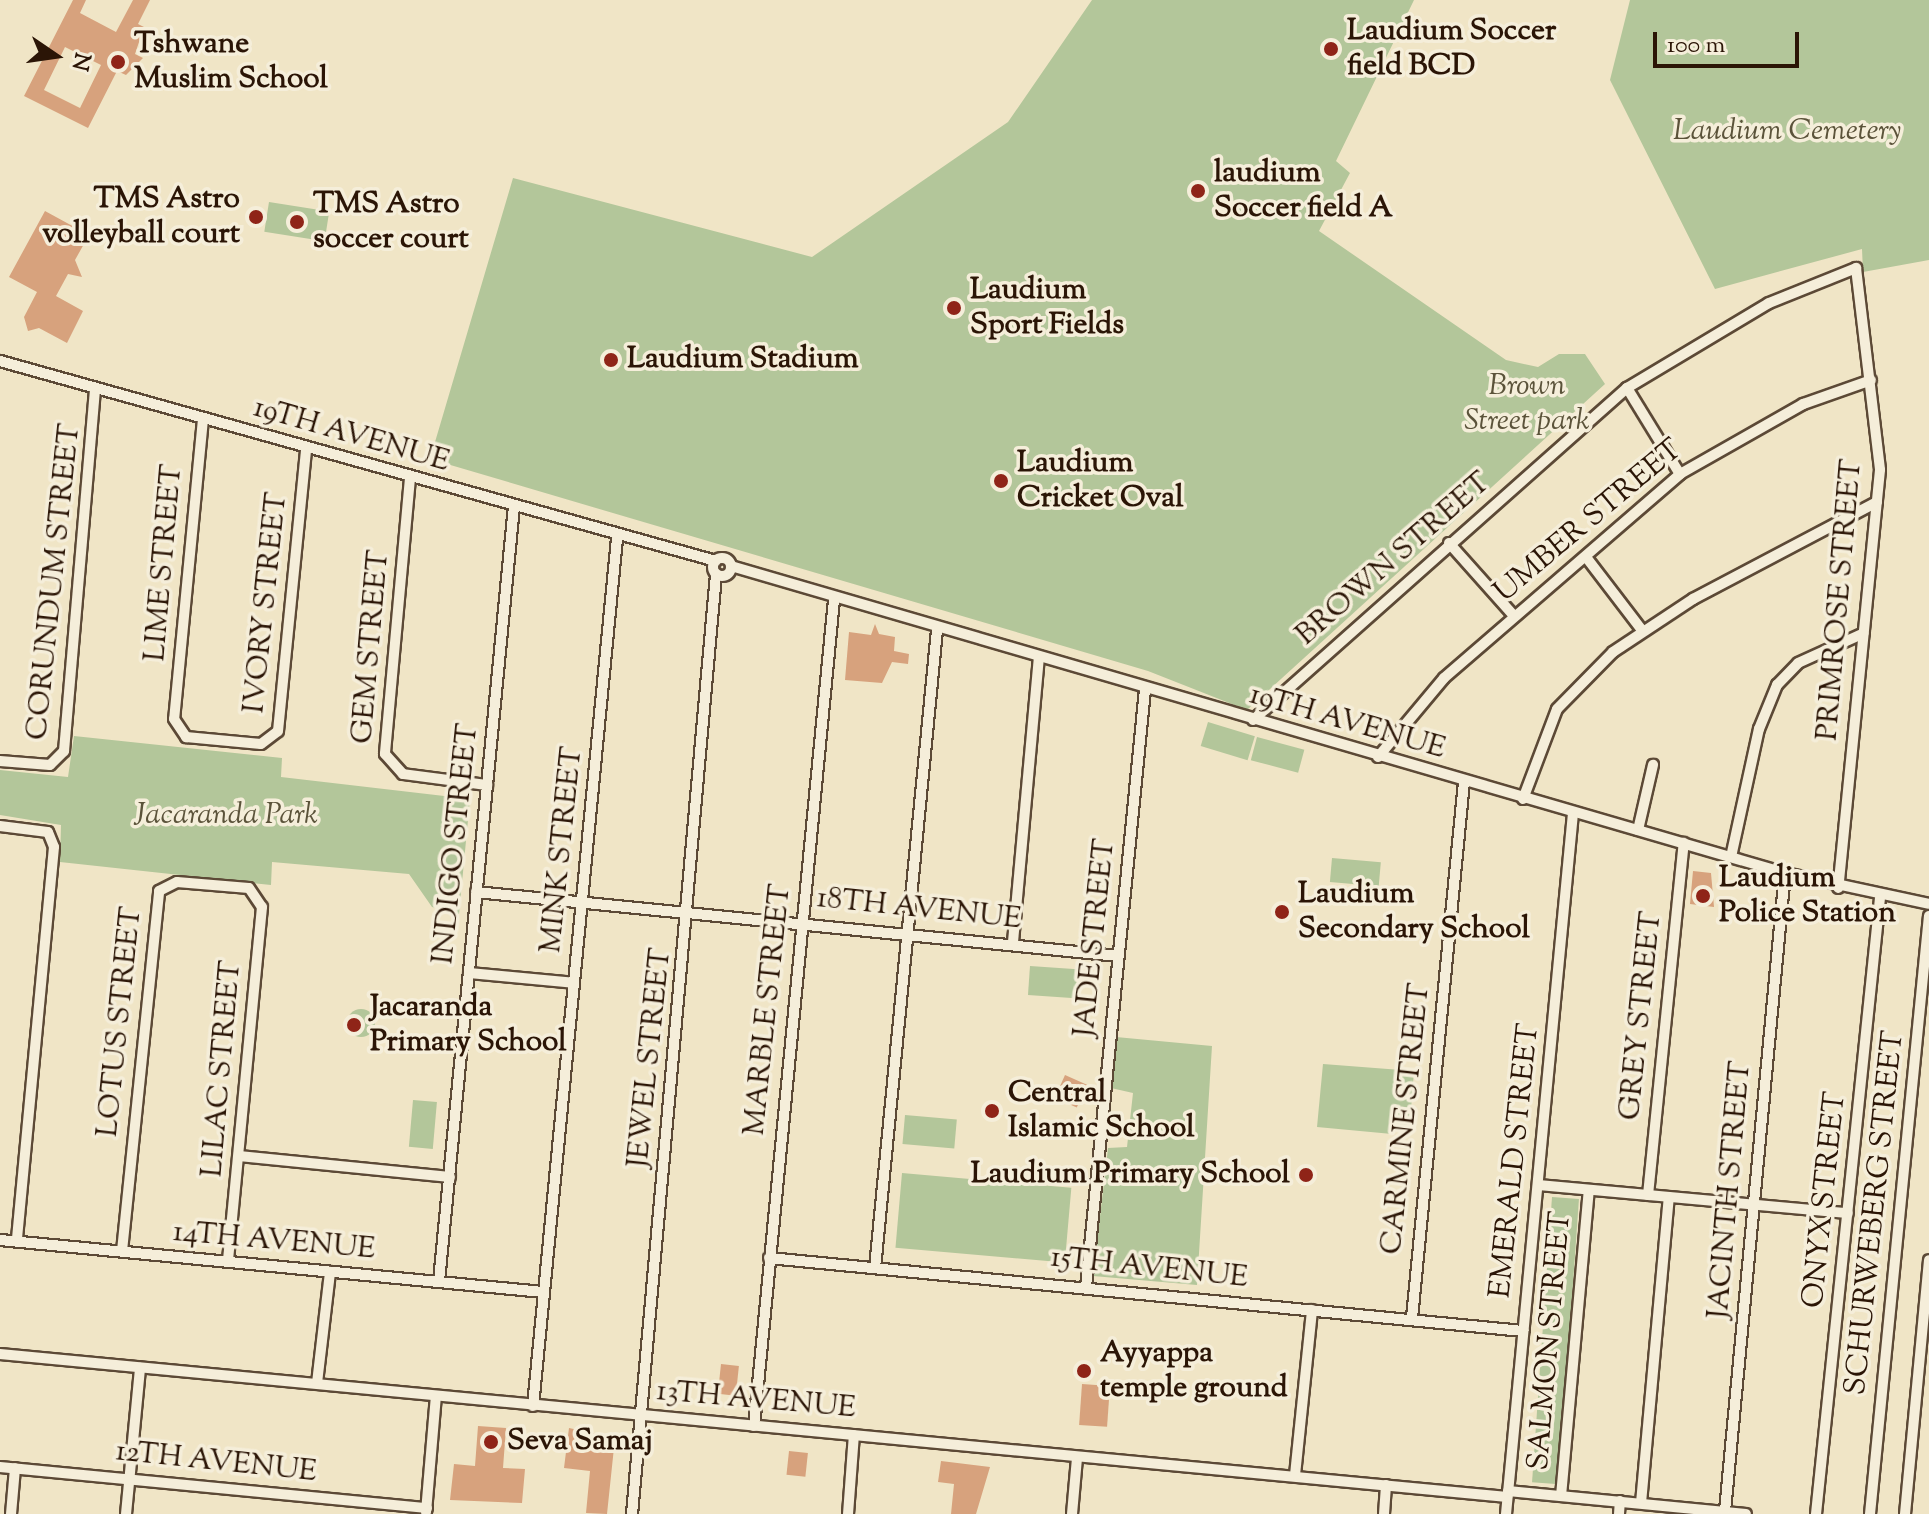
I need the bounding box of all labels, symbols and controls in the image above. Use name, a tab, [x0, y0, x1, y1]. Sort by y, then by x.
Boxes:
place label: Laudium Soccer field BCD	[1347, 14, 1556, 84]
north arrow	[16, 16, 96, 96]
scale bar	[1657, 16, 1803, 66]
place label: Tshwane Muslim School	[134, 27, 328, 98]
text: 100 m	[1667, 29, 1725, 63]
marker: Laudium Soccer field BCD	[1322, 40, 1340, 58]
text: N	[62, 49, 97, 74]
marker: Tshwane Muslim School	[109, 53, 127, 71]
park label: Laudium Cemetery	[1673, 114, 1901, 150]
place label: laudium Soccer field A	[1214, 156, 1393, 226]
place label: TMS Astro volleyball court	[42, 182, 240, 252]
marker: laudium Soccer field A	[1189, 182, 1207, 200]
place label: TMS Astro soccer court	[313, 187, 469, 258]
marker: TMS Astro volleyball court	[247, 208, 265, 226]
marker: TMS Astro soccer court	[288, 213, 306, 231]
place label: Laudium Sport Fields	[970, 273, 1124, 344]
marker: Laudium Sport Fields	[945, 299, 963, 317]
place label: Laudium Stadium	[627, 342, 859, 378]
marker: Laudium Stadium	[602, 351, 620, 369]
park label: Brown Street park	[1464, 369, 1590, 440]
street label: 19TH AVENUE	[249, 391, 453, 481]
street label: CORUNDUM STREET	[20, 422, 90, 742]
street label: UMBER STREET	[1487, 433, 1691, 611]
place label: Laudium Cricket Oval	[1017, 446, 1184, 516]
street label: PRIMROSE STREET	[1811, 458, 1871, 742]
street label: LIME STREET	[138, 463, 192, 663]
street label: BROWN STREET	[1289, 466, 1499, 654]
marker: Laudium Cricket Oval	[992, 472, 1010, 490]
street label: IVORY STREET	[237, 491, 297, 715]
street label: GEM STREET	[346, 549, 398, 745]
street label: 19TH AVENUE	[1245, 678, 1449, 768]
street label: INDIGO STREET	[426, 722, 488, 966]
street label: MINK STREET	[534, 745, 592, 955]
park label: Jacaranda Park	[134, 798, 318, 834]
street label: JADE STREET	[1068, 837, 1124, 1039]
place label: Laudium Police Station	[1719, 861, 1896, 932]
place label: Laudium Secondary School	[1298, 877, 1530, 948]
street label: 18TH AVENUE	[815, 881, 1023, 939]
street label: MARBLE STREET	[738, 882, 800, 1138]
marker: Laudium Police Station	[1694, 887, 1712, 905]
marker: Laudium Secondary School	[1273, 903, 1291, 921]
street label: LOTUS STREET	[91, 905, 151, 1139]
street label: GREY STREET	[1613, 910, 1671, 1122]
street label: JEWEL STREET	[622, 946, 680, 1170]
street label: LILAC STREET	[196, 959, 250, 1179]
street label: CARMINE STREET	[1375, 982, 1439, 1256]
place label: Jacaranda Primary School	[370, 990, 567, 1060]
marker: Jacaranda Primary School	[345, 1016, 363, 1034]
street label: EMERALD STREET	[1484, 1022, 1548, 1300]
street label: SCHURWEBERG STREET	[1839, 1029, 1913, 1397]
street label: JACINTH STREET	[1702, 1060, 1760, 1320]
place label: Central Islamic School	[1008, 1076, 1195, 1146]
street label: ONYX STREET	[1797, 1090, 1855, 1310]
marker: Central Islamic School	[983, 1102, 1001, 1120]
place label: Laudium Primary School	[971, 1157, 1290, 1193]
marker: Laudium Primary School	[1297, 1166, 1315, 1184]
street label: SALMON STREET	[1522, 1210, 1580, 1472]
street label: 14TH AVENUE	[171, 1215, 377, 1269]
street label: 15TH AVENUE	[1049, 1241, 1249, 1297]
place label: Ayyappa temple ground	[1100, 1336, 1288, 1406]
marker: Ayyappa temple ground	[1075, 1362, 1093, 1380]
street label: 13TH AVENUE	[655, 1374, 857, 1428]
place label: Seva Samaj	[507, 1424, 653, 1460]
marker: Seva Samaj	[482, 1433, 500, 1451]
street label: 12TH AVENUE	[114, 1435, 318, 1491]

